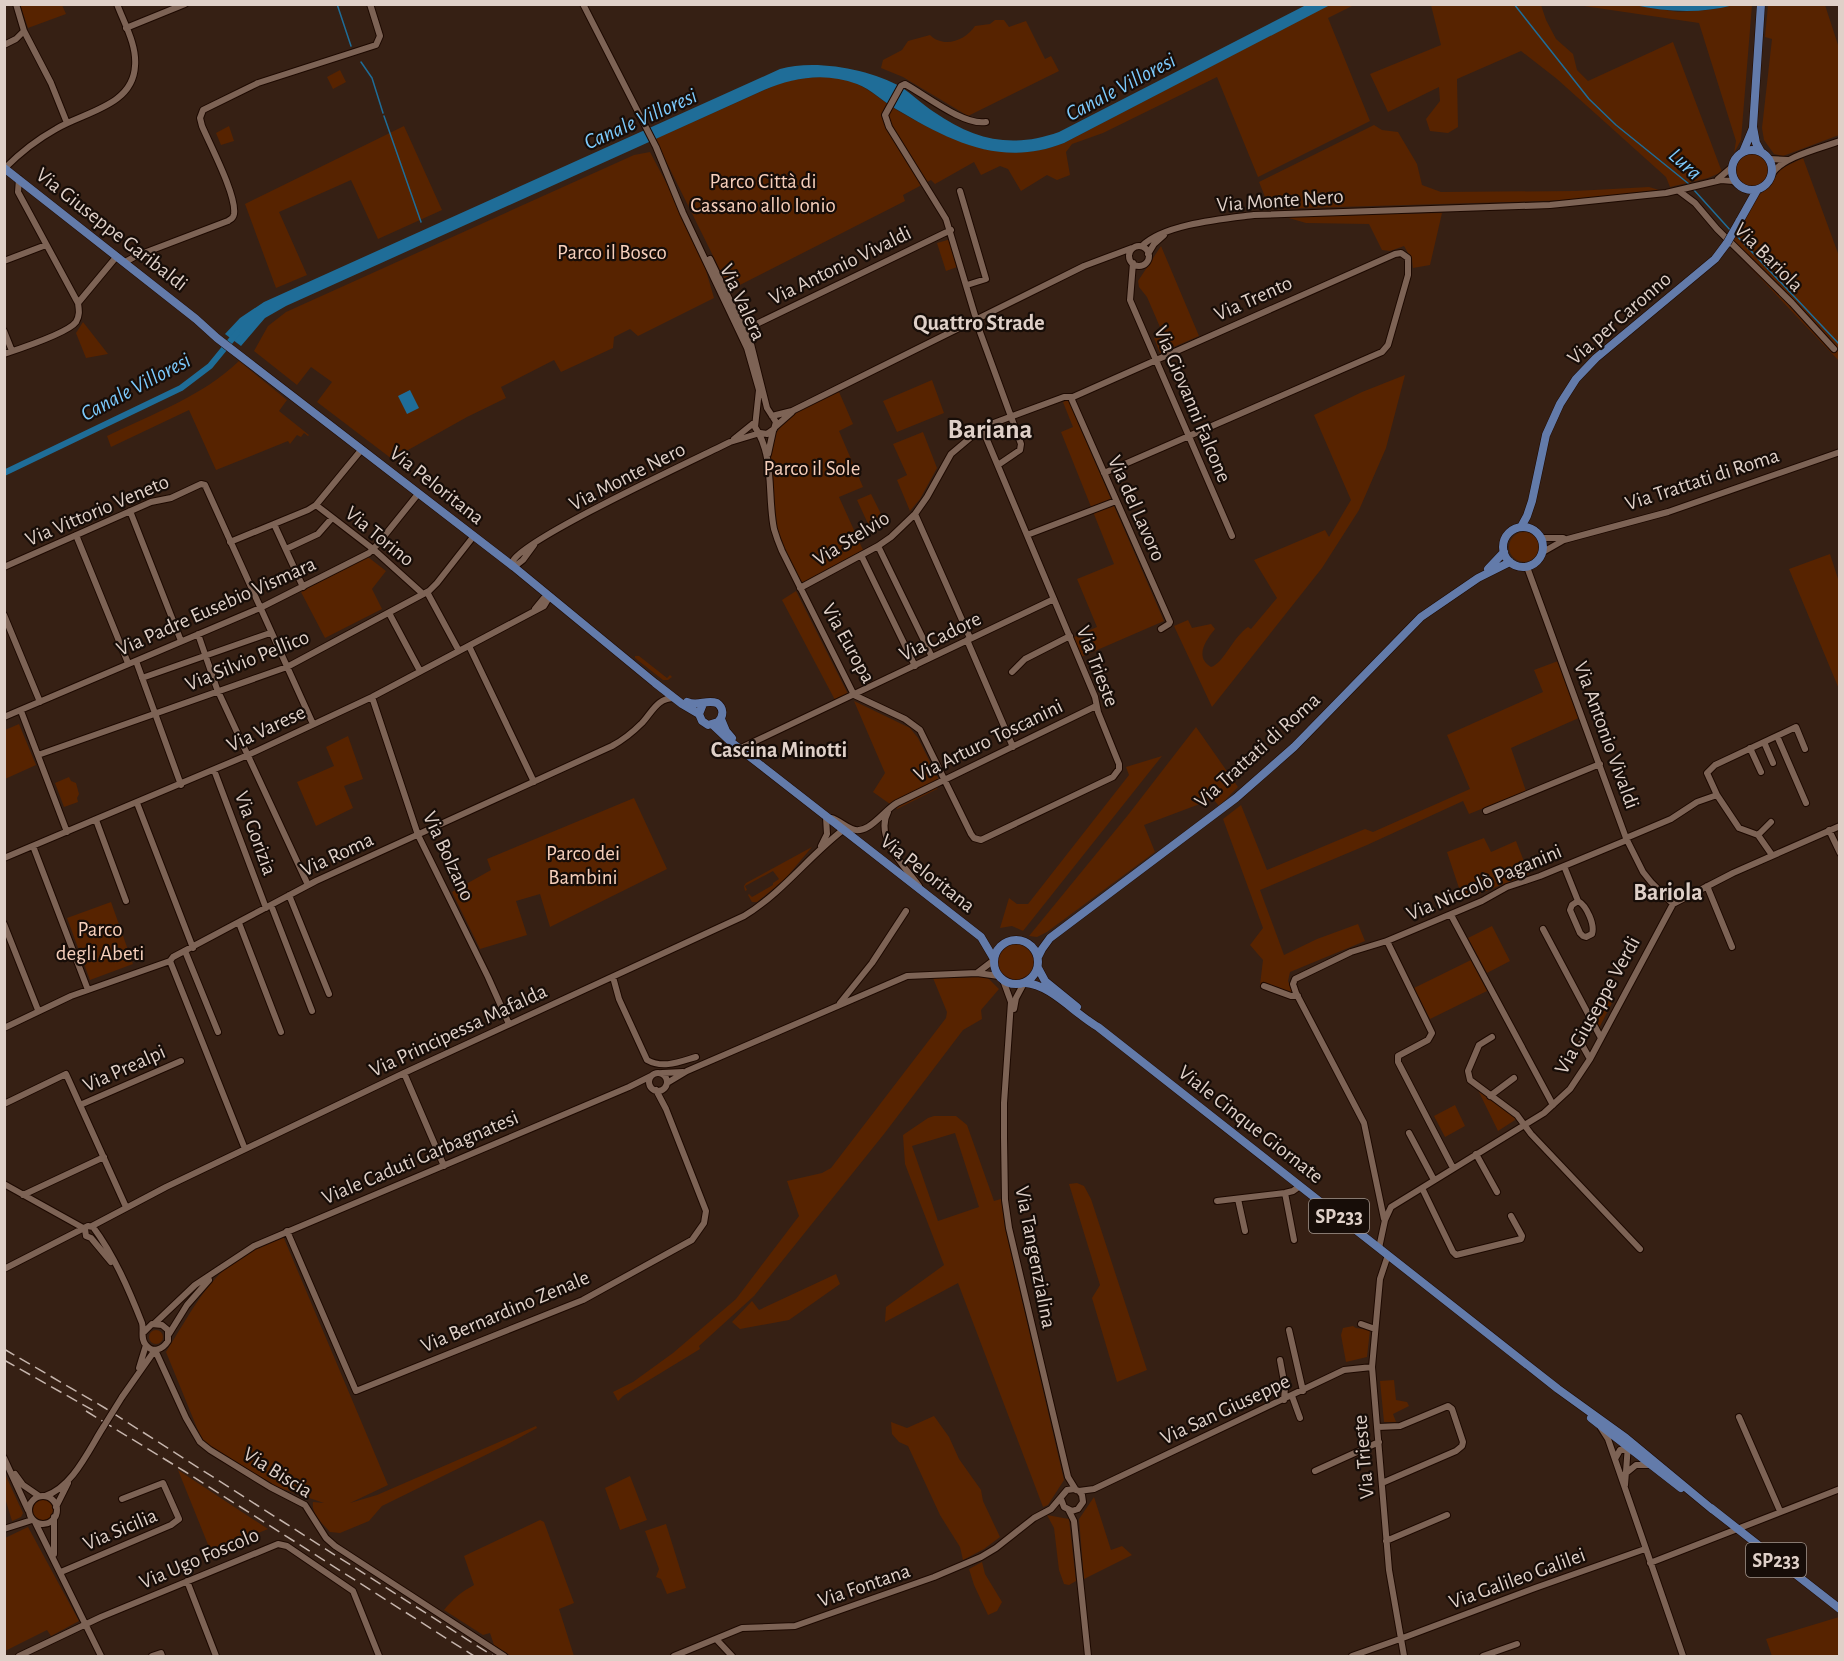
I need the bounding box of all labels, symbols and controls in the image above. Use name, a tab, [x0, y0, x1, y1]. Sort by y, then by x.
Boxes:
water label: Canale Villoresi	[1062, 49, 1179, 125]
water label: Canale Villoresi	[581, 84, 700, 154]
water label: Lura	[1665, 144, 1706, 184]
street label: Via Giuseppe Garibaldi	[32, 164, 191, 295]
park label: Parco Città di Cassano allo Ionio	[690, 171, 836, 216]
street label: Via Monte Nero	[1216, 186, 1344, 215]
street label: Via Bariola	[1730, 219, 1807, 296]
street label: Via Antonio Vivaldi	[766, 222, 915, 309]
park label: Parco il Bosco	[557, 242, 667, 263]
street label: Via Valera	[716, 261, 769, 344]
street label: Via per Caronno	[1563, 268, 1675, 369]
street label: Via Trento	[1211, 272, 1295, 325]
district label: Quattro Strade	[913, 312, 1045, 335]
street label: Via Giovanni Falcone	[1150, 323, 1235, 486]
water label: Canale Villoresi	[77, 349, 194, 425]
district label: Bariana	[948, 416, 1033, 443]
street label: Via Monte Nero	[566, 438, 689, 515]
street label: Via Peloritana	[385, 442, 488, 529]
street label: Via Trattati di Roma	[1623, 445, 1782, 514]
street label: Via del Lavoro	[1104, 452, 1169, 564]
park label: Parco il Sole	[764, 458, 860, 479]
street label: Via Vittorio Veneto	[22, 471, 172, 550]
street label: Via Torino	[341, 502, 418, 570]
street label: Via Stelvio	[809, 507, 893, 570]
street label: Via Padre Eusebio Vismara	[113, 553, 319, 660]
street label: Via Europa	[818, 600, 879, 687]
street label: Via Cadore	[896, 608, 984, 665]
street label: Via Trieste	[1073, 623, 1122, 709]
street label: Via Silvio Pellico	[182, 626, 312, 695]
street label: Via Antonio Vivaldi	[1570, 659, 1643, 812]
street label: Via Trattati di Roma	[1191, 689, 1324, 812]
street label: Via Arturo Toscanini	[910, 695, 1066, 786]
street label: Via Varese	[224, 701, 309, 756]
district label: Cascina Minotti	[711, 739, 847, 761]
street label: Via Gorizia	[231, 788, 280, 878]
street label: Via Bolzano	[419, 808, 478, 904]
street label: Via Roma	[298, 828, 377, 880]
street label: Via Peloritana	[876, 830, 979, 917]
street label: Via Niccolò Paganini	[1404, 840, 1565, 925]
park label: Parco dei Bambini	[546, 843, 620, 888]
district label: Bariola	[1633, 881, 1703, 905]
park label: Parco degli Abeti	[56, 919, 144, 964]
street label: Via Giuseppe Verdi	[1551, 933, 1644, 1078]
street label: Via Principessa Mafalda	[366, 980, 550, 1081]
street label: Via Prealpi	[80, 1041, 169, 1096]
street label: Viale Cinque Giornate	[1174, 1061, 1327, 1187]
street label: Viale Caduti Garbagnatesi	[319, 1107, 522, 1208]
street label: Via Tangenzialina	[1011, 1184, 1060, 1330]
road number: SP233	[1309, 1199, 1369, 1233]
street label: Via Bernardino Zenale	[418, 1266, 593, 1356]
street label: Via San Giuseppe	[1157, 1370, 1293, 1449]
street label: Via Trieste	[1349, 1414, 1378, 1500]
street label: Via Biscia	[239, 1443, 316, 1502]
street label: Via Sicilia	[80, 1504, 161, 1554]
street label: Via Ugo Foscolo	[136, 1524, 262, 1593]
road number: SP233	[1746, 1543, 1806, 1577]
street label: Via Galileo Galilei	[1446, 1544, 1588, 1613]
street label: Via Fontana	[815, 1560, 913, 1611]

